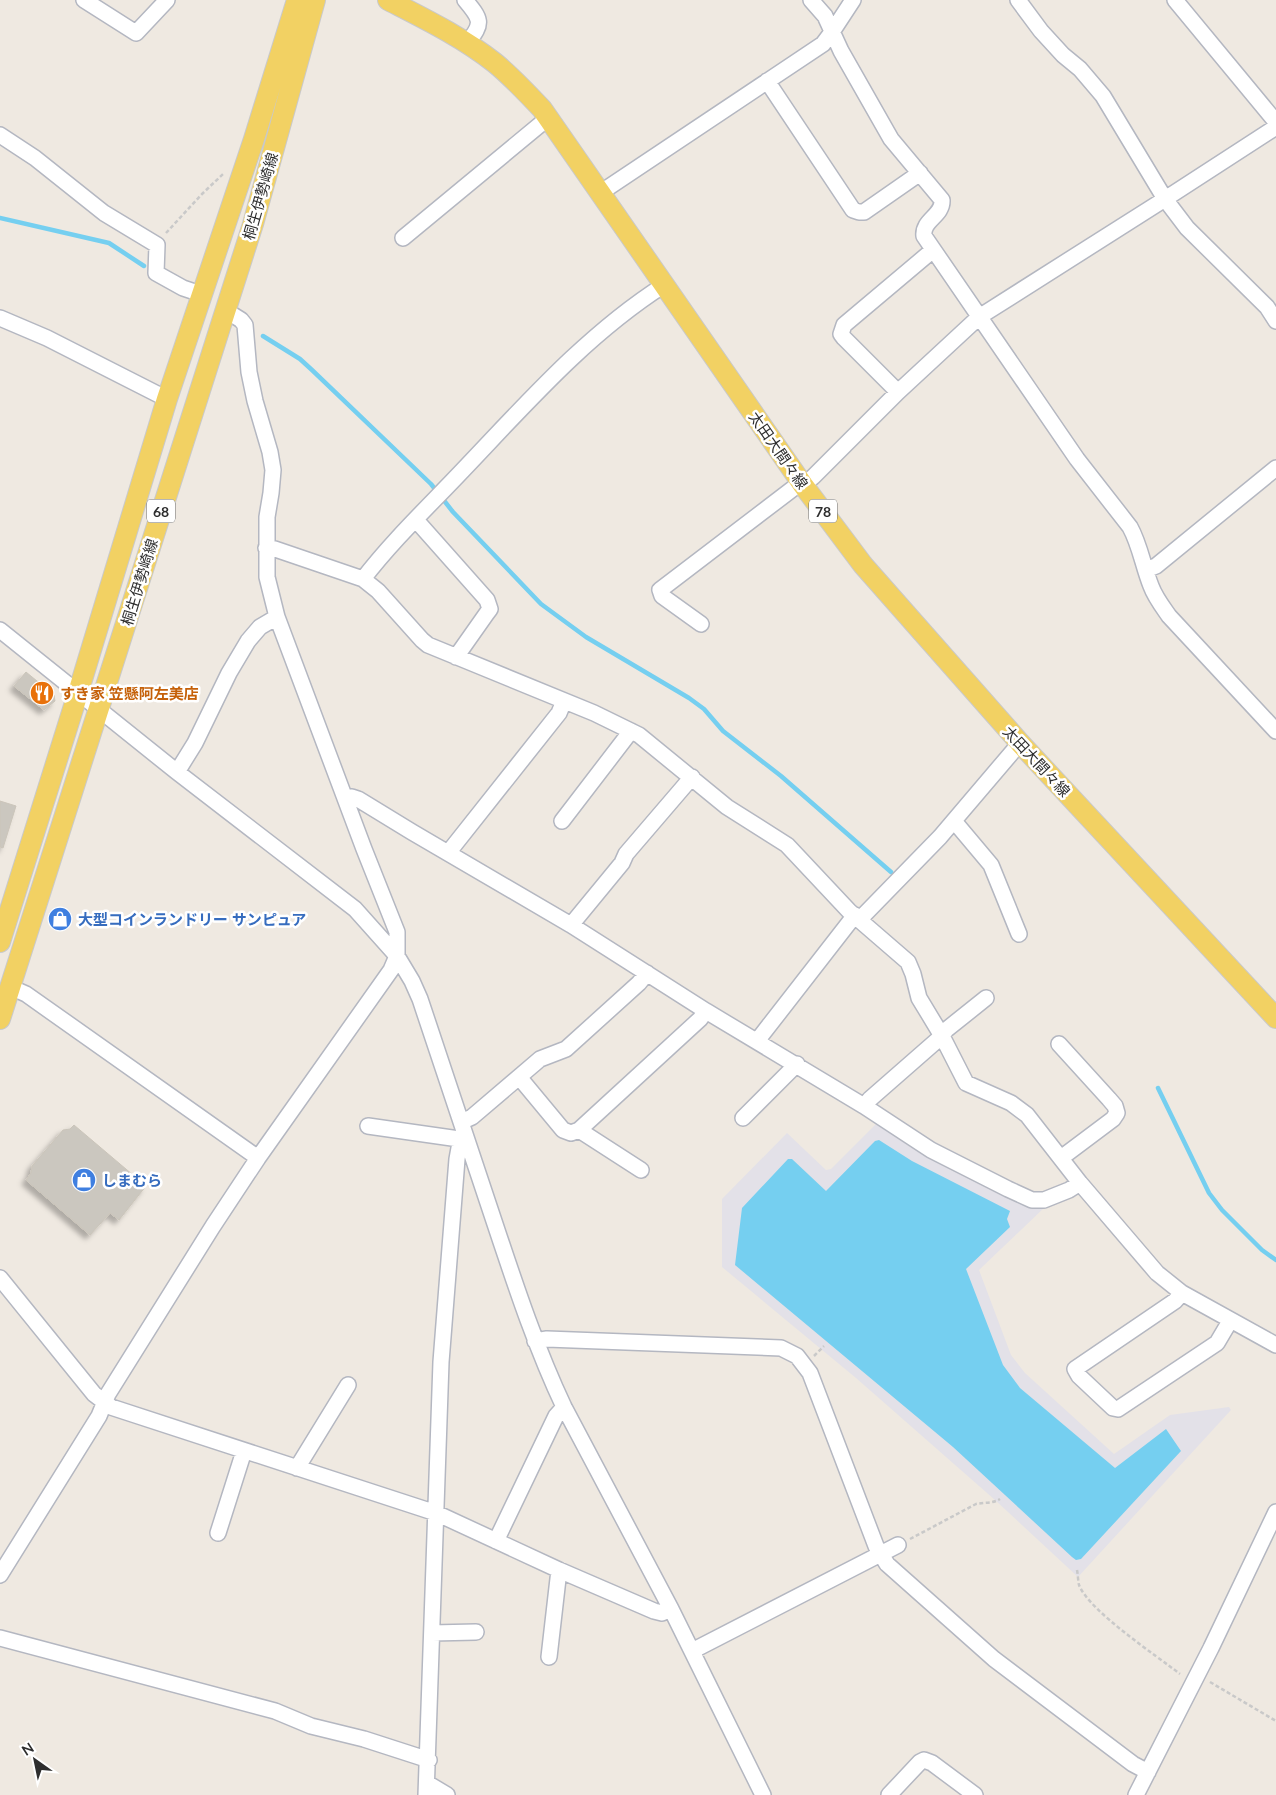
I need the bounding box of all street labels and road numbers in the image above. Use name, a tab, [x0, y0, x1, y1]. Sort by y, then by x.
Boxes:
street label: 桐生伊勢崎線	[239, 150, 281, 242]
street label: 太田大間々線	[746, 408, 812, 492]
road number: 68	[147, 500, 175, 522]
road number: 78	[809, 500, 837, 522]
street label: 桐生伊勢崎線	[117, 536, 161, 628]
street label: 太田大間々線	[1000, 722, 1074, 800]

